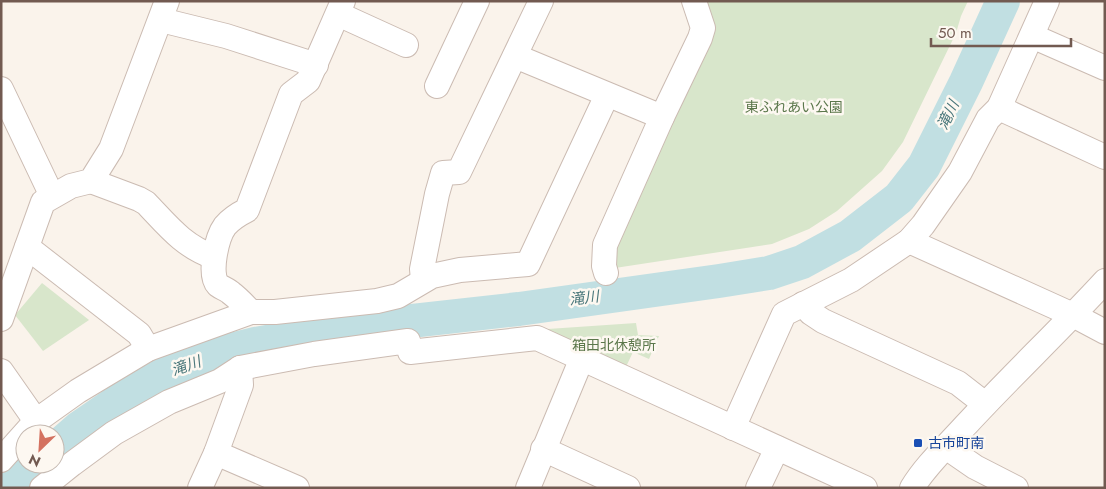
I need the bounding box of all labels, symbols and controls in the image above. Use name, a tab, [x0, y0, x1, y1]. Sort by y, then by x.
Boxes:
scale bar	[931, 15, 1071, 47]
text: 50 m	[938, 22, 972, 44]
water label: 滝川	[932, 95, 965, 133]
park label: 東ふれあい公園	[745, 97, 843, 117]
water label: 滝川	[568, 285, 602, 311]
park label: 箱田北休憩所	[572, 335, 656, 355]
water label: 滝川	[168, 350, 206, 381]
north arrow	[15, 424, 65, 474]
place label: 古市町南	[928, 433, 984, 453]
marker: 古市町南	[912, 437, 924, 449]
text: N	[25, 449, 44, 472]

